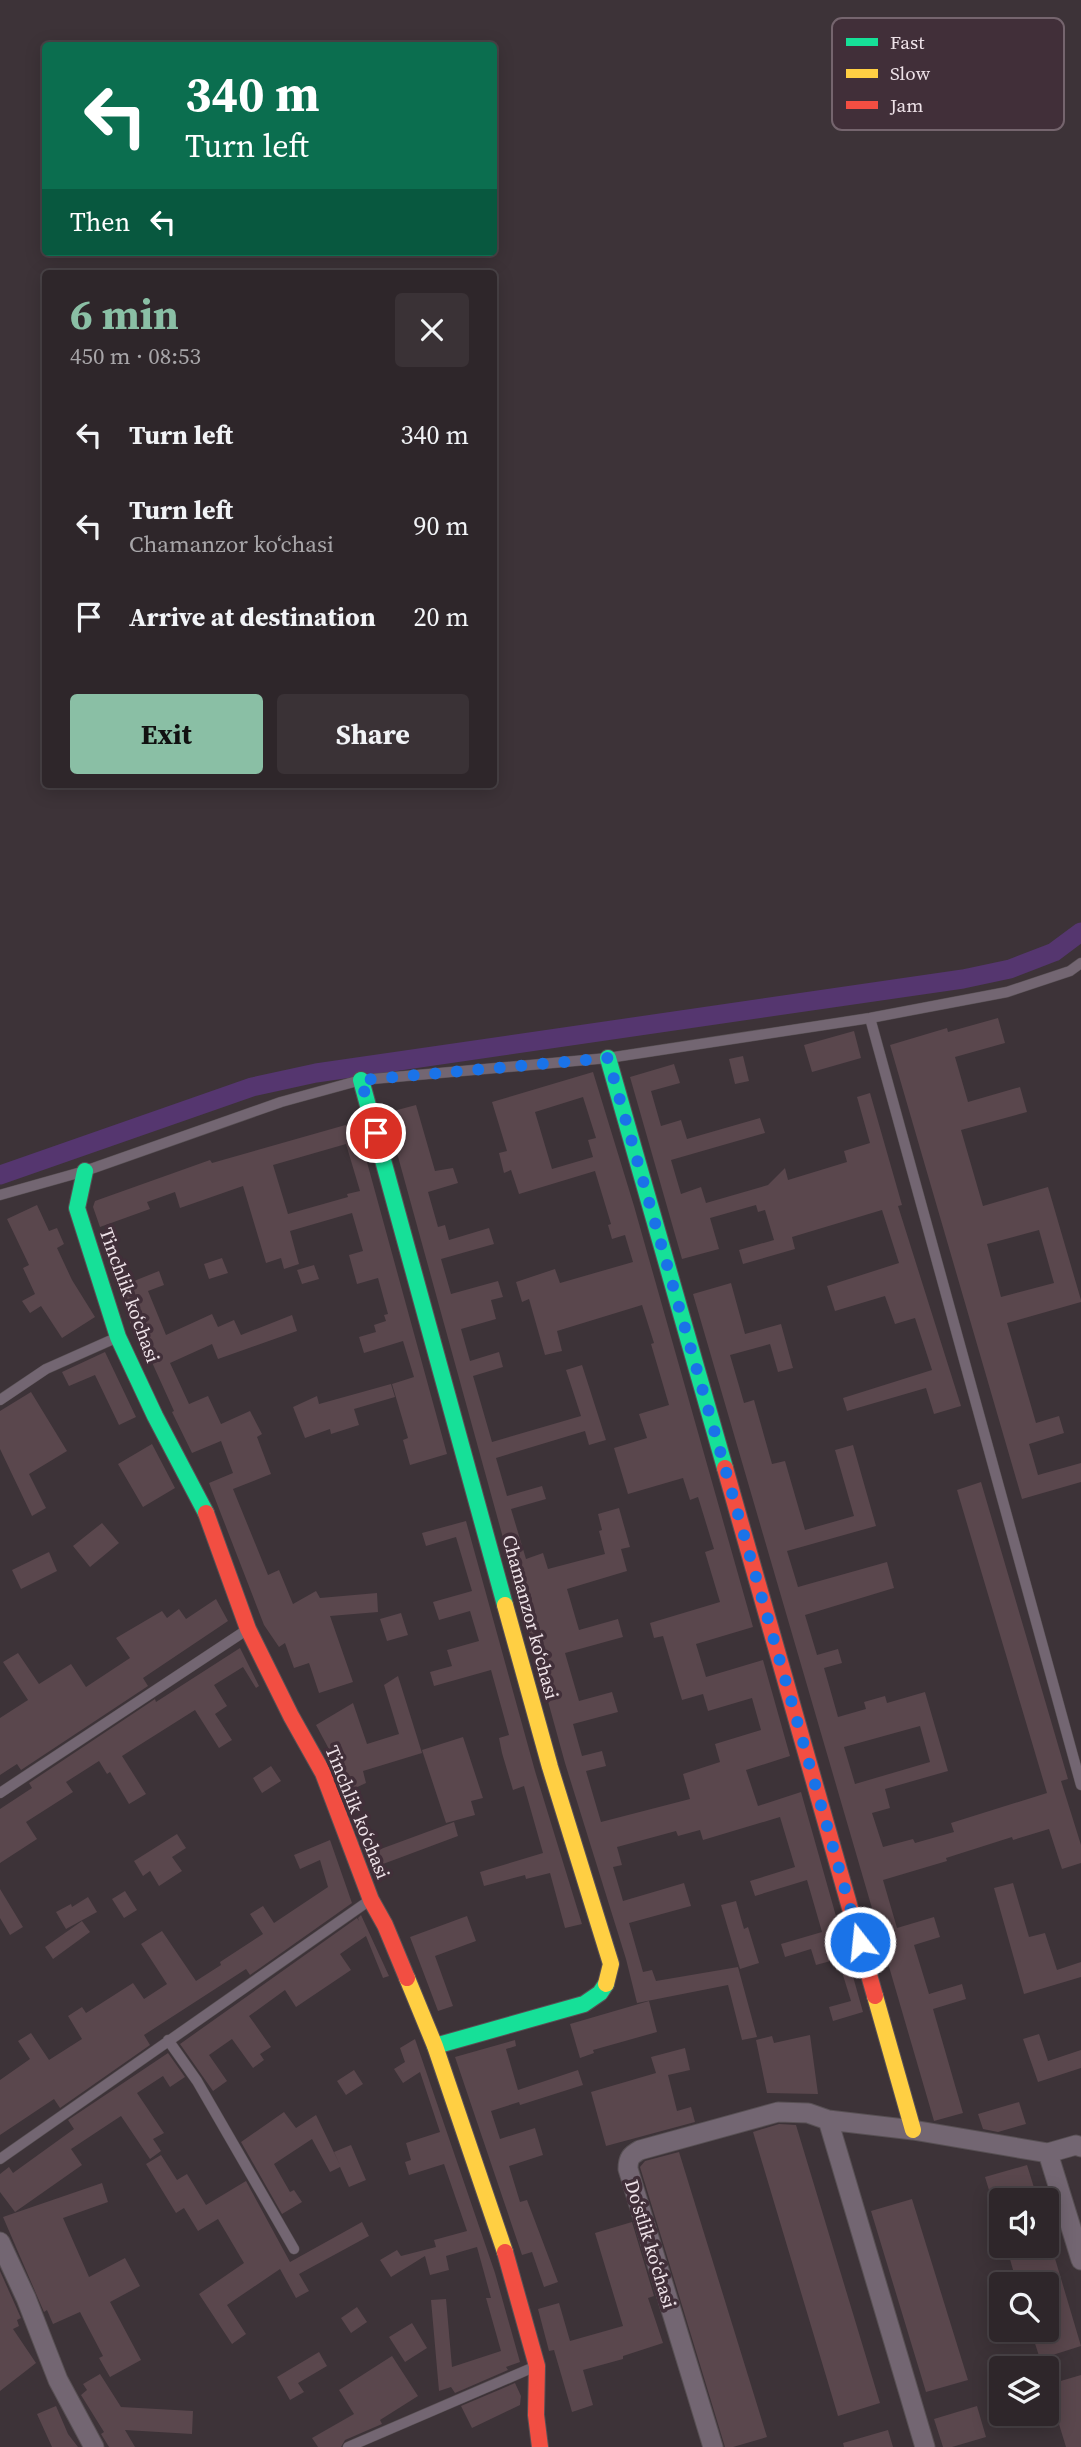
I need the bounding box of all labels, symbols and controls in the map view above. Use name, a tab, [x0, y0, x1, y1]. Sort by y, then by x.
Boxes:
legend	[832, 18, 1064, 130]
text: Fast	[890, 29, 925, 55]
text: 340 m	[185, 60, 320, 127]
text: Slow	[890, 60, 931, 86]
icon: left	[70, 70, 161, 161]
text: Jam	[889, 92, 923, 118]
text: Turn left	[185, 124, 309, 168]
icon: left	[144, 203, 182, 241]
text: Then	[70, 204, 130, 240]
text: 6 min	[70, 285, 179, 343]
button: close	[395, 293, 469, 367]
text: 450 m · 08:53	[70, 340, 201, 372]
icon: left	[70, 416, 108, 454]
text: Turn left	[129, 417, 233, 453]
text: 340 m	[401, 417, 469, 453]
text: Turn left	[129, 492, 233, 528]
icon: left	[70, 507, 108, 545]
text: 90 m	[414, 508, 469, 544]
text: Chamanzor koʻchasi	[129, 528, 334, 560]
icon: arrive	[70, 598, 108, 636]
text: Arrive at destination	[129, 599, 376, 635]
text: 20 m	[414, 599, 469, 635]
button: Exit	[70, 694, 263, 774]
button: Share	[277, 694, 469, 774]
pin	[346, 1103, 406, 1163]
icon: arrive	[357, 1114, 395, 1152]
street label: Tinchlik koʻchasi	[94, 1224, 167, 1366]
street label: Chamanzor koʻchasi	[497, 1532, 566, 1702]
street label: Tinchlik koʻchasi	[319, 1741, 397, 1883]
position arrow	[823, 1905, 897, 1979]
street label: Doʻstlik koʻchasi	[619, 2176, 683, 2312]
map controls	[989, 2188, 1059, 2426]
button: sound	[989, 2188, 1059, 2258]
button: search	[989, 2272, 1059, 2342]
button: layers	[989, 2356, 1059, 2426]

